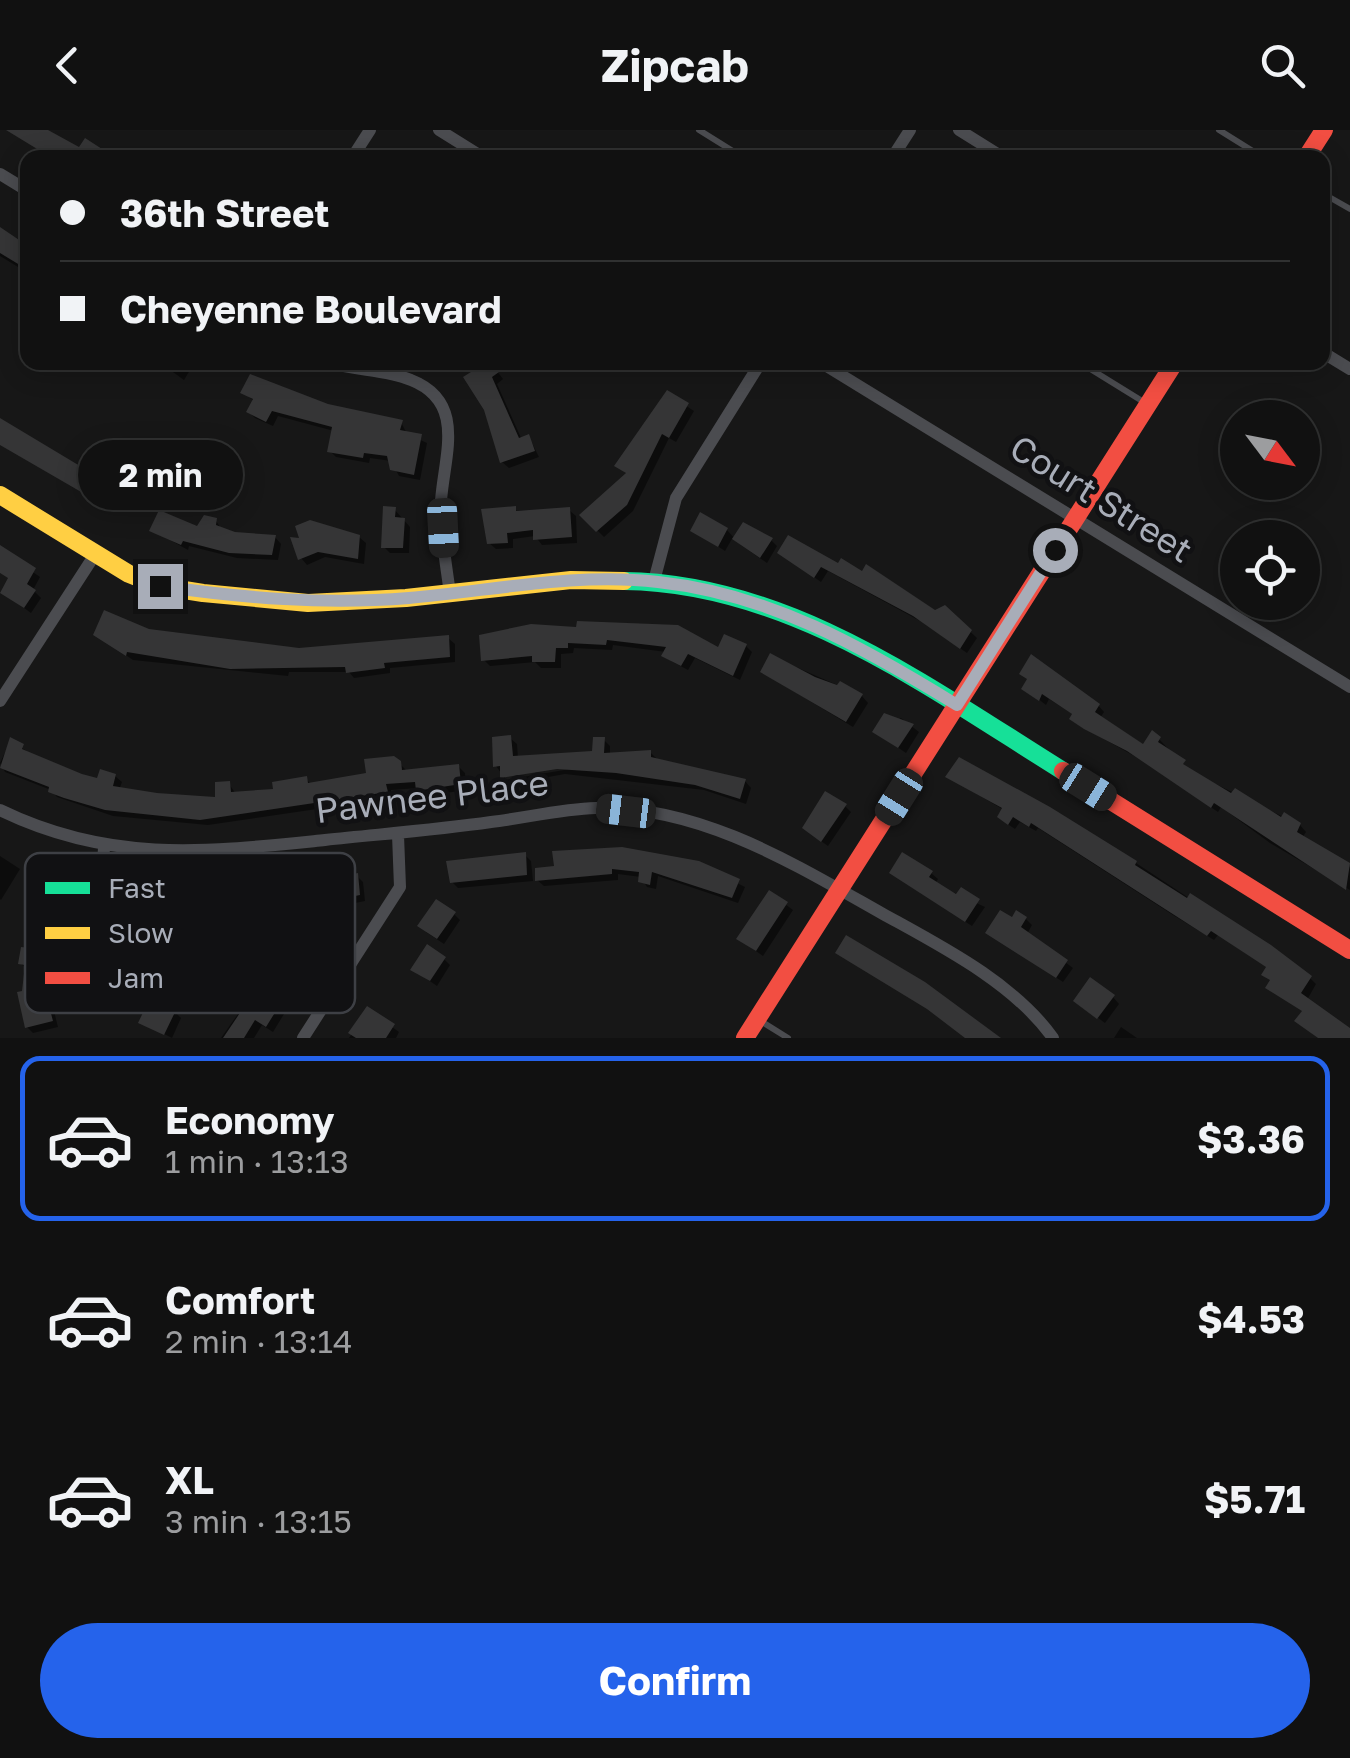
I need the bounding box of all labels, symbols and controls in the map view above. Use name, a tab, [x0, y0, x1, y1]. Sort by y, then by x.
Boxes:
icon: back	[40, 38, 95, 93]
text: Zipcab	[601, 38, 749, 92]
icon: search	[1255, 38, 1310, 93]
text: 36th Street	[120, 190, 329, 235]
text: Cheyenne Boulevard	[120, 286, 502, 331]
north arrow	[1220, 400, 1320, 500]
map controls	[1220, 400, 1320, 620]
street label: Court Street	[1003, 426, 1200, 571]
callout: 2 min	[78, 441, 242, 511]
text: 2 min	[119, 456, 202, 494]
car	[426, 497, 460, 559]
button: locate	[1220, 520, 1320, 620]
route start	[1033, 528, 1078, 573]
route end	[138, 564, 183, 609]
car	[1055, 758, 1121, 816]
street label: Pawnee Place	[313, 761, 551, 831]
car	[870, 764, 928, 830]
car	[594, 792, 658, 830]
legend	[25, 853, 355, 1013]
text: Fast	[108, 871, 166, 904]
text: Slow	[108, 916, 174, 949]
text: Jam	[108, 961, 164, 994]
icon: car	[45, 1094, 135, 1184]
text: Economy	[165, 1097, 334, 1142]
text: $3.36	[1197, 1116, 1305, 1161]
text: 1 min · 13:13	[165, 1142, 349, 1180]
icon: car	[45, 1274, 135, 1364]
text: Comfort	[165, 1277, 315, 1322]
text: $4.53	[1197, 1296, 1305, 1341]
text: 2 min · 13:14	[165, 1322, 353, 1360]
icon: car	[45, 1454, 135, 1544]
text: XL	[165, 1457, 214, 1502]
text: $5.71	[1204, 1476, 1305, 1521]
text: 3 min · 13:15	[165, 1502, 352, 1540]
button: Confirm	[40, 1623, 1310, 1738]

